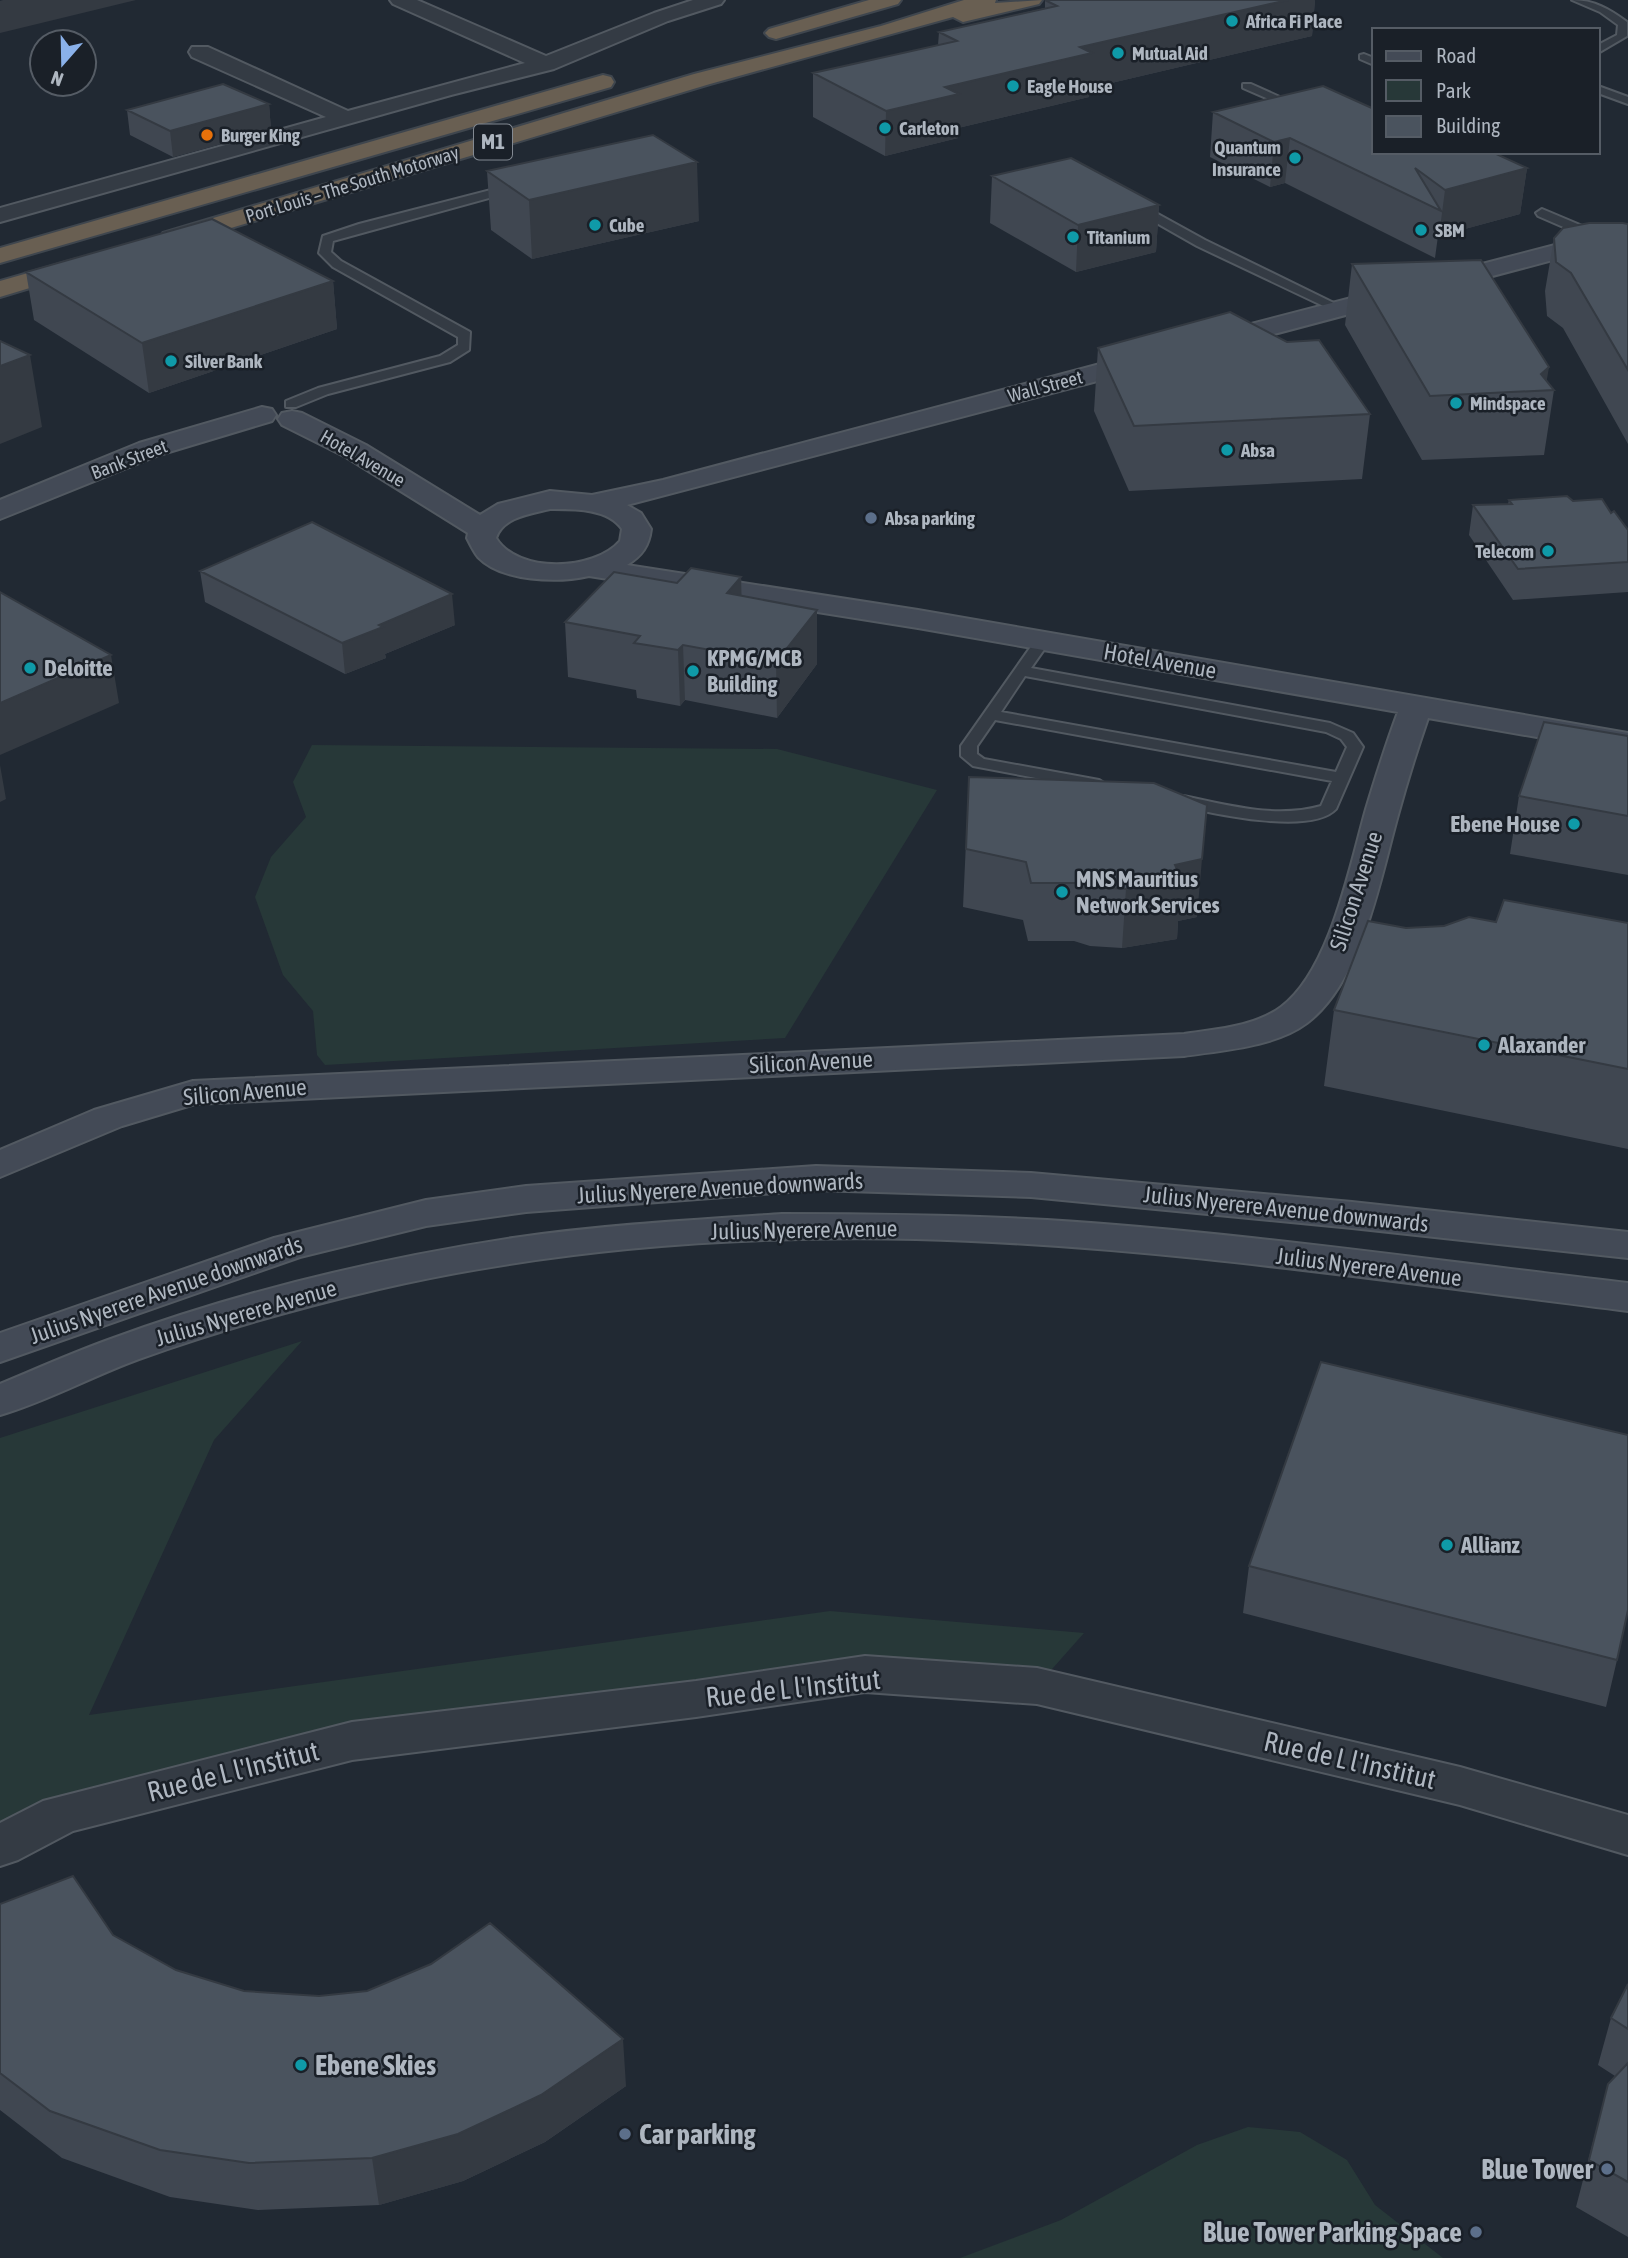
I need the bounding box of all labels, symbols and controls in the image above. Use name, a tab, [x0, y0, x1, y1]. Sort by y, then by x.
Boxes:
place label: Africa Fi Place	[1245, 10, 1343, 32]
marker: Africa Fi Place	[1224, 13, 1240, 29]
north arrow	[28, 28, 98, 98]
legend	[1372, 28, 1600, 154]
place label: Mutual Aid	[1132, 42, 1208, 64]
text: Road	[1436, 43, 1476, 67]
marker: Mutual Aid	[1110, 45, 1126, 61]
text: N	[48, 67, 66, 91]
place label: Eagle House	[1027, 75, 1113, 97]
marker: Eagle House	[1005, 78, 1021, 94]
text: Park	[1436, 78, 1471, 102]
text: Building	[1436, 113, 1500, 137]
place label: Carleton	[899, 117, 959, 139]
marker: Carleton	[877, 120, 893, 136]
place label: Burger King	[221, 124, 301, 146]
road number: M1	[474, 124, 512, 160]
marker: Burger King	[199, 127, 215, 143]
place label: Quantum Insurance	[1212, 136, 1281, 180]
street label: Port Louis – The South Motorway	[243, 141, 462, 227]
marker: Quantum Insurance	[1287, 150, 1303, 166]
place label: Cube	[609, 214, 645, 236]
marker: Cube	[587, 217, 603, 233]
place label: SBM	[1435, 219, 1465, 241]
marker: SBM	[1413, 222, 1429, 238]
place label: Titanium	[1087, 226, 1150, 248]
marker: Titanium	[1065, 229, 1081, 245]
place label: Silver Bank	[185, 350, 263, 372]
marker: Silver Bank	[163, 353, 179, 369]
street label: Wall Street	[1005, 365, 1085, 407]
place label: Mindspace	[1470, 392, 1546, 414]
marker: Mindspace	[1448, 395, 1464, 411]
street label: Hotel Avenue	[317, 425, 409, 491]
street label: Bank Street	[88, 434, 170, 484]
place label: Absa	[1240, 439, 1275, 461]
marker: Absa	[1219, 442, 1235, 458]
place label: Absa parking	[884, 507, 976, 529]
marker: Absa parking	[863, 510, 879, 526]
place label: Telecom	[1475, 540, 1534, 562]
marker: Telecom	[1540, 543, 1556, 559]
street label: Hotel Avenue	[1102, 638, 1218, 684]
place label: KPMG/MCB Building	[707, 645, 802, 697]
place label: Deloitte	[44, 655, 113, 681]
marker: Deloitte	[22, 660, 38, 676]
marker: KPMG/MCB Building	[685, 663, 701, 679]
place label: Ebene House	[1450, 811, 1560, 837]
marker: Ebene House	[1566, 816, 1582, 832]
street label: Silicon Avenue	[1325, 828, 1387, 954]
place label: MNS Mauritius Network Services	[1076, 866, 1220, 918]
marker: MNS Mauritius Network Services	[1054, 884, 1070, 900]
place label: Alaxander	[1497, 1032, 1587, 1058]
marker: Alaxander	[1476, 1037, 1492, 1053]
street label: Silicon Avenue	[749, 1046, 873, 1078]
street label: Silicon Avenue	[182, 1074, 308, 1110]
street label: Julius Nyerere Avenue downwards	[576, 1168, 864, 1208]
street label: Julius Nyerere Avenue downwards	[1142, 1181, 1430, 1237]
street label: Julius Nyerere Avenue	[710, 1215, 898, 1245]
street label: Julius Nyerere Avenue downwards	[26, 1230, 306, 1350]
street label: Julius Nyerere Avenue	[1275, 1243, 1463, 1291]
street label: Julius Nyerere Avenue	[152, 1274, 340, 1352]
place label: Allianz	[1460, 1532, 1521, 1558]
marker: Allianz	[1439, 1537, 1455, 1553]
street label: Rue de L l'Institut	[704, 1663, 882, 1713]
street label: Rue de L l'Institut	[1261, 1725, 1439, 1795]
street label: Rue de L l'Institut	[144, 1734, 322, 1808]
place label: Ebene Skies	[315, 2049, 436, 2081]
marker: Ebene Skies	[293, 2057, 309, 2073]
place label: Car parking	[639, 2118, 756, 2150]
marker: Car parking	[617, 2126, 633, 2142]
place label: Blue Tower	[1481, 2153, 1594, 2185]
marker: Blue Tower	[1599, 2161, 1615, 2177]
place label: Blue Tower Parking Space	[1203, 2216, 1462, 2248]
marker: Blue Tower Parking Space	[1468, 2224, 1484, 2240]

